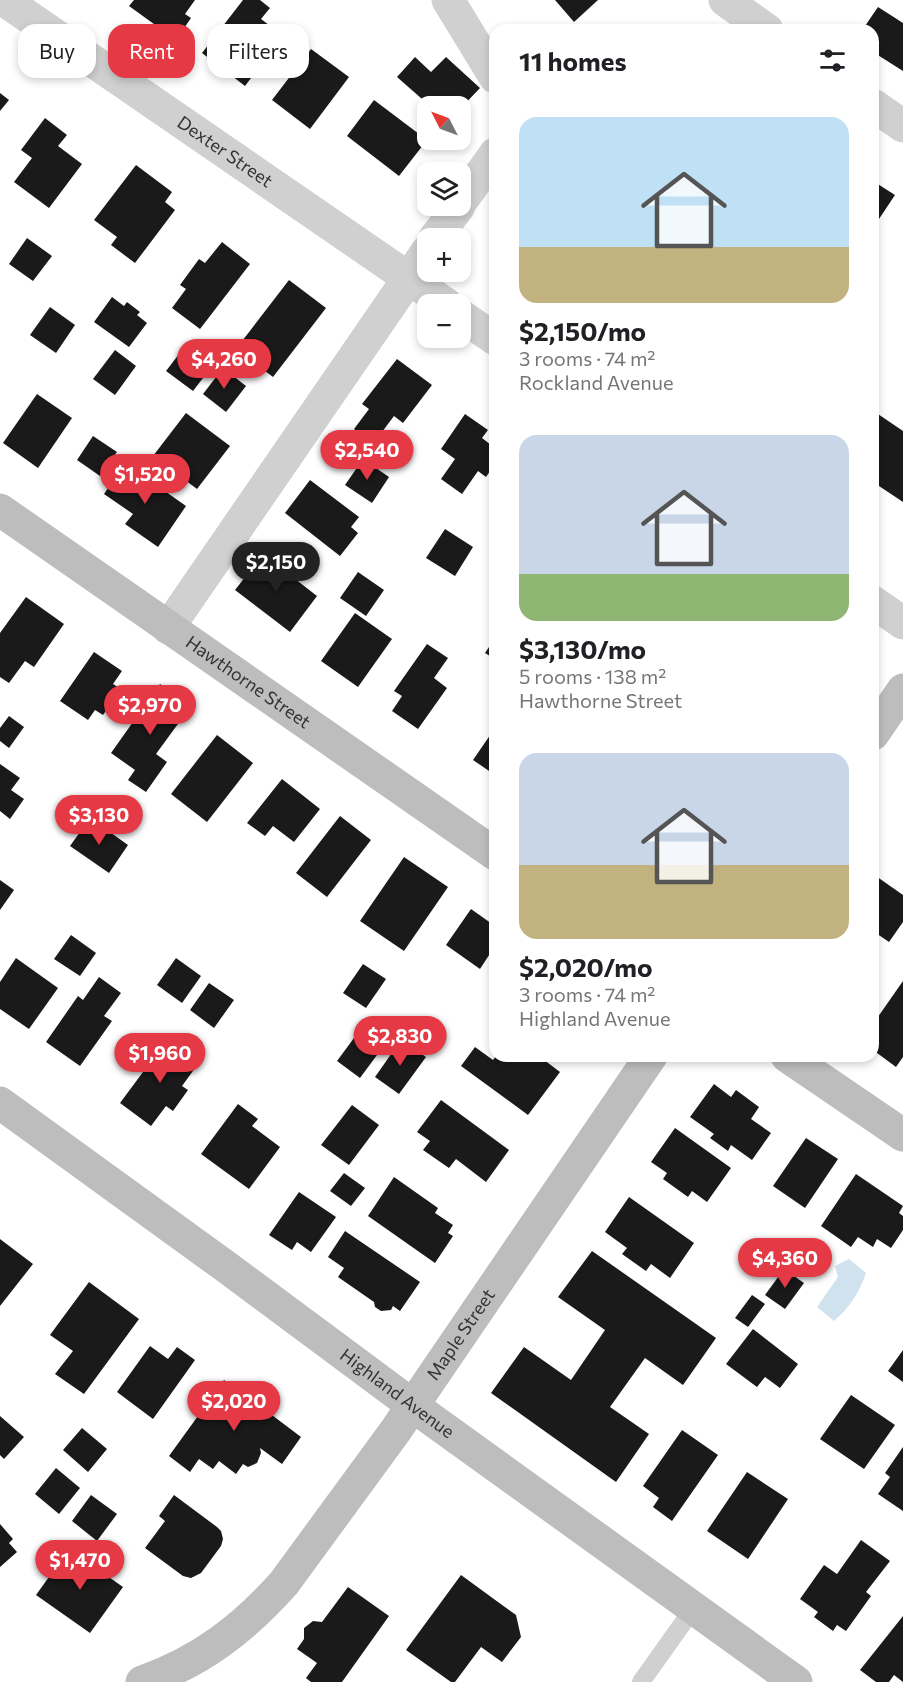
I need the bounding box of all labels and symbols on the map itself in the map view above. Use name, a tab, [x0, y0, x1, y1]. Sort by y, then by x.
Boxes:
north arrow	[417, 96, 471, 150]
street label: Dexter Street	[174, 111, 277, 191]
pin: $4,260	[175, 339, 273, 390]
pin: $2,540	[318, 430, 416, 481]
pin: $1,520	[96, 454, 194, 505]
pin: $2,150	[227, 542, 325, 593]
street label: Hawthorne Street	[182, 631, 315, 733]
pin: $2,970	[101, 685, 199, 736]
pin: $3,130	[50, 795, 148, 846]
pin: $2,830	[351, 1016, 449, 1067]
pin: $1,960	[111, 1033, 209, 1084]
pin: $4,360	[736, 1238, 834, 1289]
street label: Maple Street	[421, 1284, 499, 1384]
street label: Highland Avenue	[336, 1343, 459, 1442]
pin: $2,020	[185, 1381, 283, 1432]
pin: $1,470	[31, 1540, 129, 1591]

